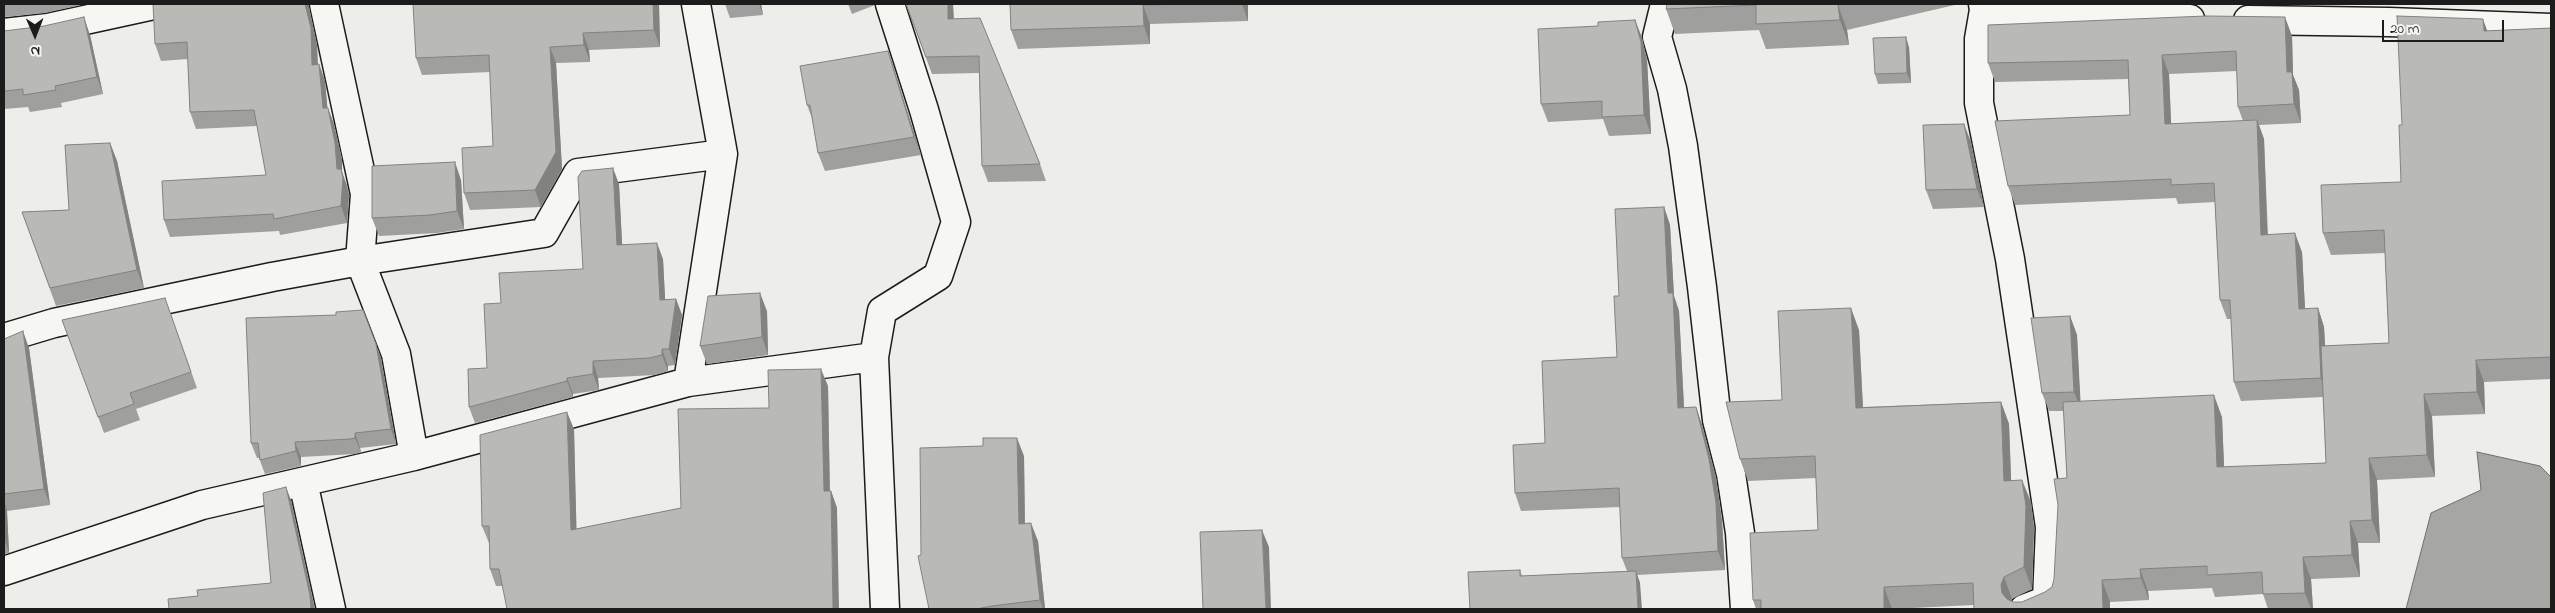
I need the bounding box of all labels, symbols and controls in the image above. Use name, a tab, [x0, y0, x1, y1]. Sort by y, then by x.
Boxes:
north arrow	[10, 10, 60, 60]
scale bar	[2385, 10, 2508, 42]
text: 20 m	[2390, 18, 2419, 40]
text: N	[30, 40, 40, 61]

